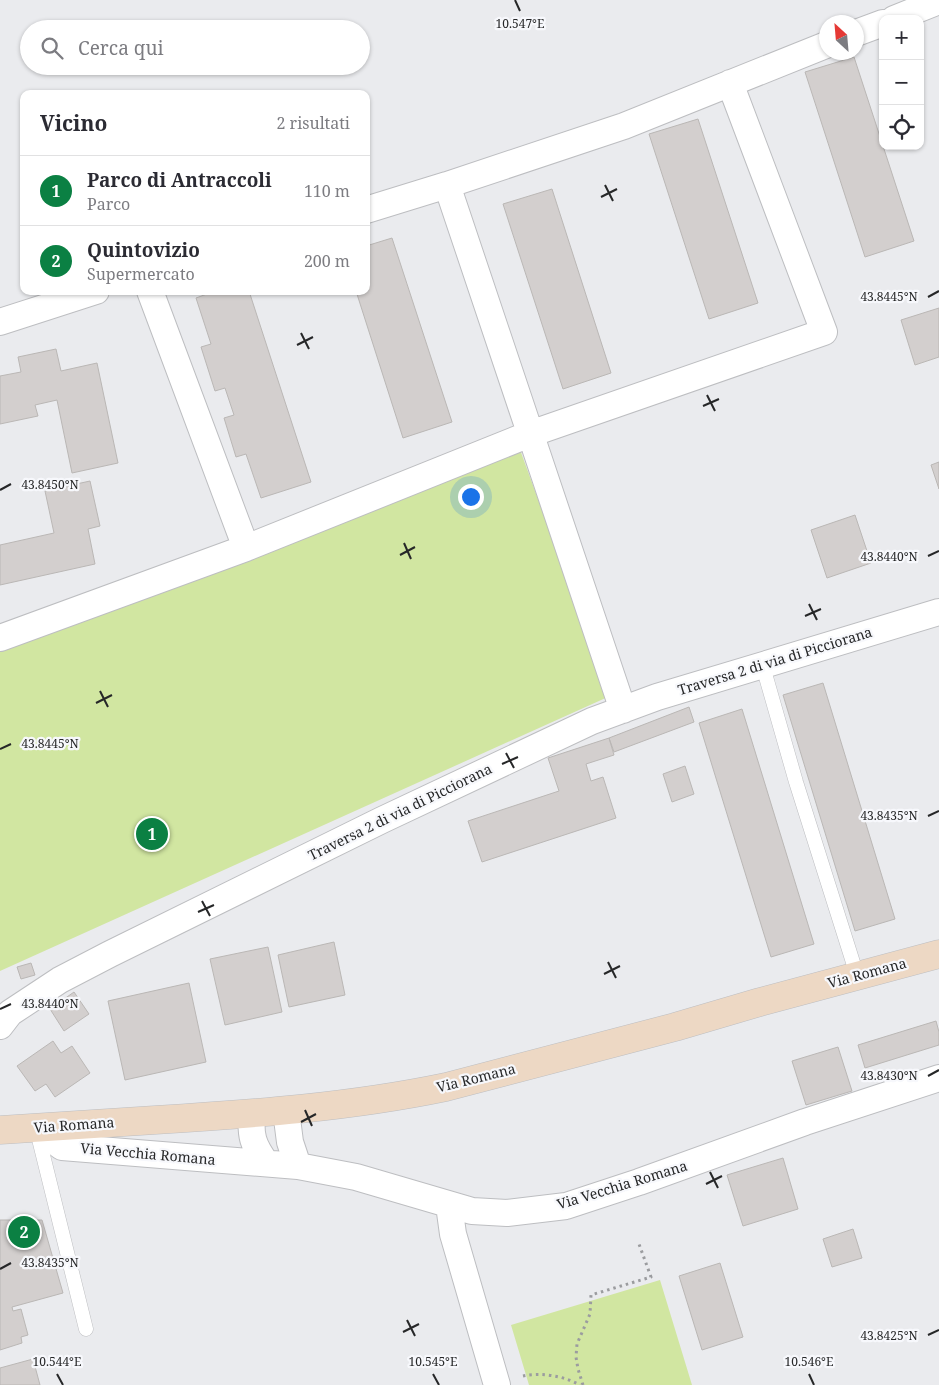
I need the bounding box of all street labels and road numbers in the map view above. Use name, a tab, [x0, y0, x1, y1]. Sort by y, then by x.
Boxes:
street label: Traversa 2 di via di Picciorana	[675, 622, 874, 699]
street label: Traversa 2 di via di Picciorana	[305, 759, 495, 864]
street label: Via Romana	[825, 953, 908, 992]
street label: Via Romana	[434, 1059, 517, 1097]
street label: Via Romana	[33, 1112, 115, 1137]
street label: Via Vecchia Romana	[80, 1138, 216, 1169]
street label: Via Vecchia Romana	[554, 1156, 690, 1213]

